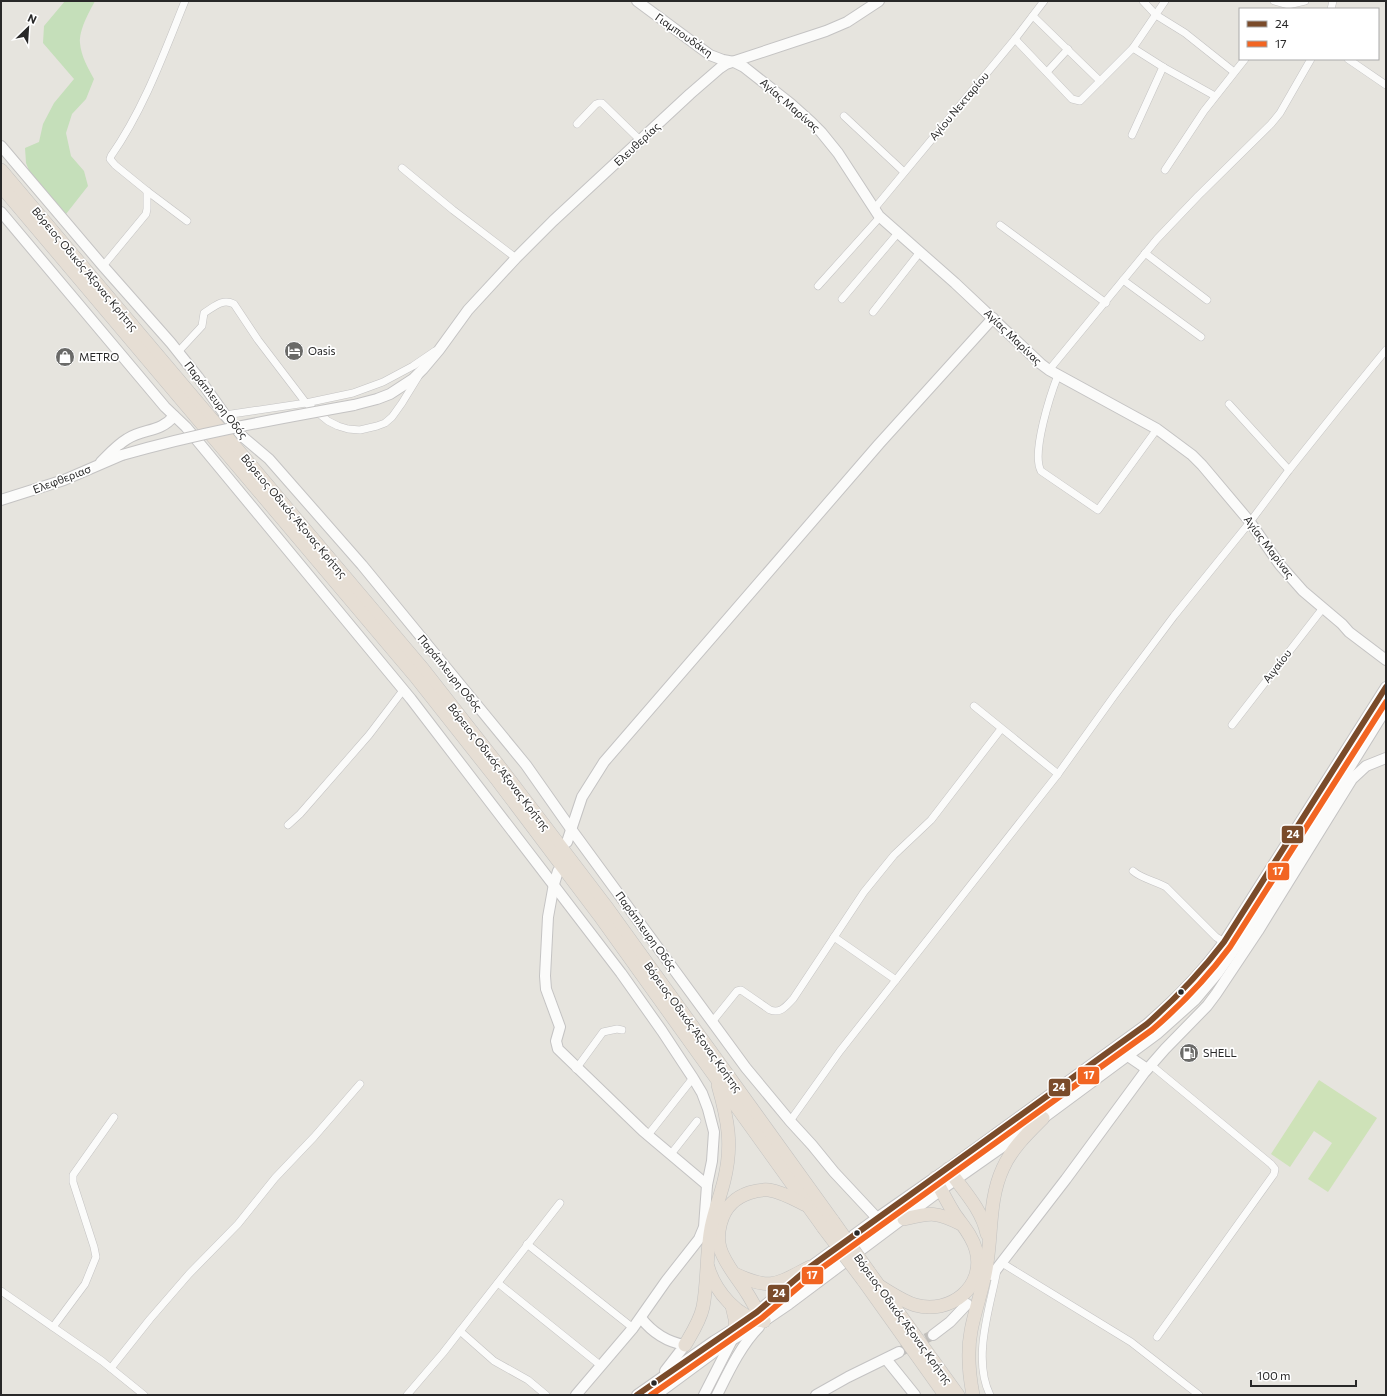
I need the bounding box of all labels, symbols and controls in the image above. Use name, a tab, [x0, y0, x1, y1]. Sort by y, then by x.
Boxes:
north arrow	[8, 8, 48, 48]
legend	[1239, 8, 1379, 60]
street label: Γιαμπουδάκη	[653, 10, 715, 59]
text: N	[26, 11, 39, 26]
text: 24	[1275, 16, 1289, 30]
text: 17	[1275, 36, 1286, 50]
street label: Αγίου Νεκταρίου	[926, 69, 991, 143]
street label: Αγίας Μαρίνας	[758, 75, 823, 134]
street label: Ελευθερίας	[611, 119, 662, 168]
street label: Βόρειος Οδικός Άξονας Κρήτης	[30, 204, 141, 333]
street label: Αγίας Μαρίνας	[982, 306, 1045, 367]
hotel icon: Oasis	[283, 340, 305, 362]
place label: Oasis	[308, 344, 336, 357]
shop icon: METRO	[54, 346, 76, 368]
place label: METRO	[79, 350, 119, 363]
street label: Παράπλευρη Οδός	[182, 358, 251, 441]
street label: Βόρειος Οδικός Άξονας Κρήτης	[239, 451, 350, 580]
street label: Ελεφθεριασ	[31, 461, 93, 496]
street label: Αγίας Μαρίνας	[1242, 513, 1297, 580]
street label: Παράπλευρη Οδός	[416, 632, 485, 714]
street label: Αιγαίου	[1259, 646, 1294, 685]
street label: Βόρειος Οδικός Άξονας Κρήτης	[446, 701, 553, 833]
line badge: 24	[1281, 825, 1304, 844]
text: 24	[1287, 827, 1300, 840]
line badge: 17	[1267, 862, 1290, 881]
text: 17	[1272, 864, 1284, 877]
street label: Παράπλευρη Οδός	[613, 889, 680, 973]
street label: Βόρειος Οδικός Άξονας Κρήτης	[642, 959, 745, 1094]
unlabelled marker	[1176, 987, 1186, 997]
fuel station icon: SHELL	[1178, 1042, 1200, 1064]
place label: SHELL	[1203, 1046, 1237, 1059]
line badge: 17	[1077, 1066, 1100, 1085]
text: 17	[1083, 1068, 1095, 1081]
line badge: 24	[1048, 1078, 1071, 1097]
text: 24	[1053, 1080, 1066, 1093]
unlabelled marker	[852, 1228, 862, 1238]
street label: Βόρειος Οδικός Άξονας Κρήτης	[852, 1251, 955, 1386]
line badge: 17	[801, 1266, 824, 1285]
text: 17	[806, 1268, 818, 1281]
line badge: 24	[767, 1284, 790, 1303]
text: 24	[773, 1286, 786, 1299]
scale bar	[1251, 1362, 1356, 1388]
text: 100 m	[1257, 1368, 1291, 1382]
unlabelled marker	[649, 1378, 659, 1388]

